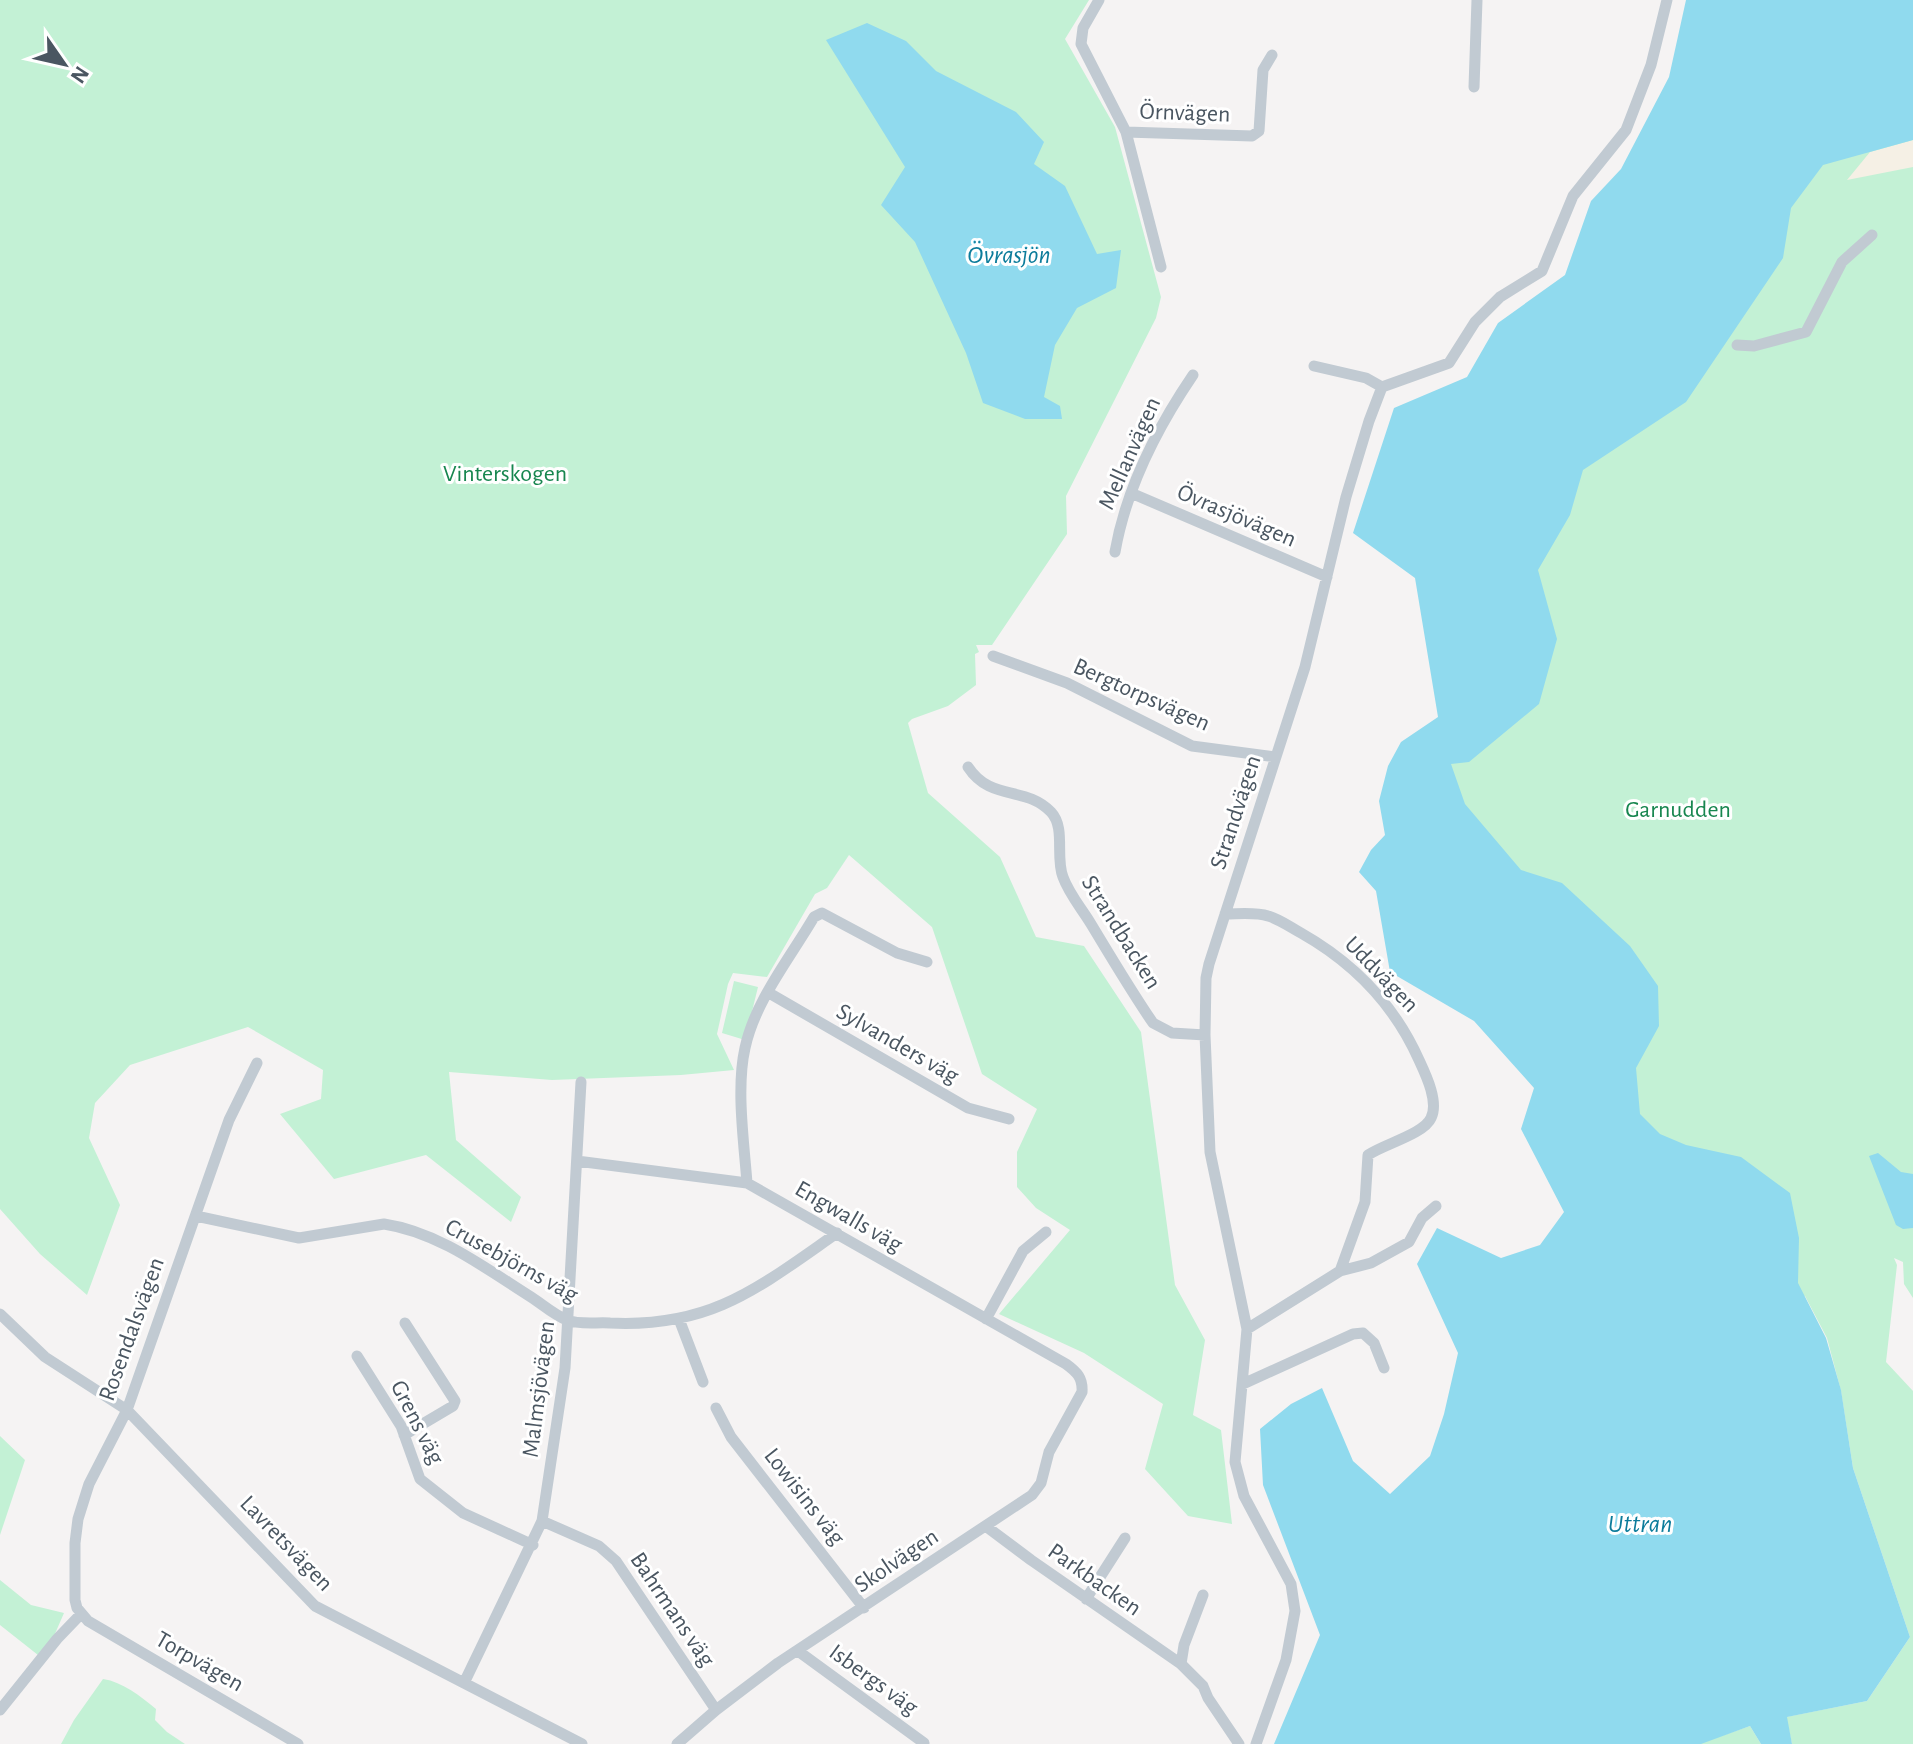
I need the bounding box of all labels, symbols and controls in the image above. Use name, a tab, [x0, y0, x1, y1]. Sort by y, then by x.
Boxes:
north arrow	[24, 24, 104, 104]
text: N	[66, 62, 93, 87]
street label: Örnvägen	[1139, 98, 1231, 127]
water label: Övrasjön	[967, 241, 1051, 268]
street label: Mellanvägen	[1095, 394, 1165, 513]
park label: Vinterskogen	[443, 462, 567, 486]
street label: Övrasjövägen	[1174, 479, 1300, 552]
street label: Bergtorpsvägen	[1070, 654, 1214, 736]
street label: Strandvägen	[1206, 752, 1266, 872]
park label: Garnudden	[1625, 798, 1731, 822]
street label: Strandbacken	[1077, 872, 1165, 994]
street label: Uddvägen	[1340, 932, 1423, 1017]
street label: Sylvanders väg	[832, 999, 963, 1089]
street label: Engwalls väg	[791, 1177, 907, 1257]
street label: Crusebjörns väg	[441, 1215, 582, 1307]
street label: Rosendalsvägen	[95, 1254, 169, 1404]
street label: Malmsjövägen	[519, 1319, 559, 1459]
street label: Grens väg	[386, 1377, 448, 1468]
street label: Lowisins väg	[759, 1444, 849, 1550]
street label: Lavretsvägen	[235, 1491, 337, 1596]
water label: Uttran	[1608, 1511, 1672, 1537]
street label: Skolvägen	[850, 1524, 943, 1597]
street label: Parkbacken	[1043, 1539, 1146, 1621]
street label: Bahrmans väg	[625, 1548, 719, 1671]
street label: Torpvägen	[151, 1627, 248, 1697]
street label: Isbergs väg	[825, 1640, 922, 1720]

